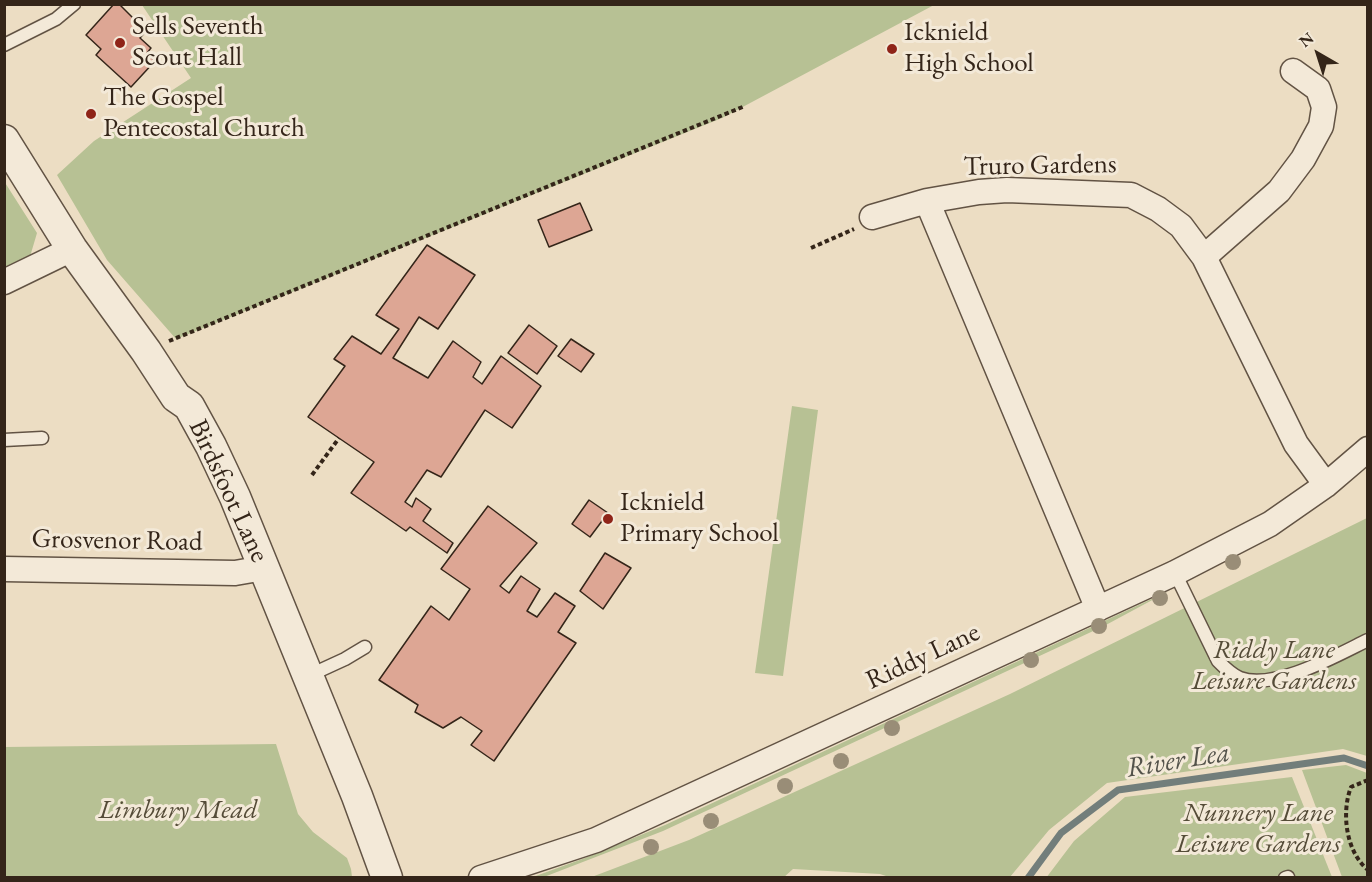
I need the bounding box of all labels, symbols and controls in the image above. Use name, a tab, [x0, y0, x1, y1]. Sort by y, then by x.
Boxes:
place label: Sells Seventh Scout Hall	[132, 11, 264, 74]
place label: Icknield High School	[904, 17, 1034, 80]
north arrow	[1288, 24, 1348, 84]
text: N	[1295, 27, 1318, 52]
marker: Sells Seventh Scout Hall	[113, 36, 127, 50]
marker: Icknield High School	[885, 42, 899, 56]
place label: The Gospel Pentecostal Church	[103, 82, 305, 145]
marker: The Gospel Pentecostal Church	[84, 107, 98, 121]
street label: Truro Gardens	[963, 148, 1117, 184]
street label: Birdsfoot Lane	[181, 414, 275, 568]
place label: Icknield Primary School	[620, 487, 779, 550]
marker: Icknield Primary School	[601, 512, 615, 526]
street label: Grosvenor Road	[31, 523, 203, 559]
street label: Riddy Lane	[861, 617, 985, 697]
park label: Riddy Lane Leisure Gardens	[1192, 635, 1356, 698]
water label: River Lea	[1124, 736, 1232, 786]
park label: Limbury Mead	[98, 795, 258, 827]
park label: Nunnery Lane Leisure Gardens	[1176, 798, 1340, 861]

